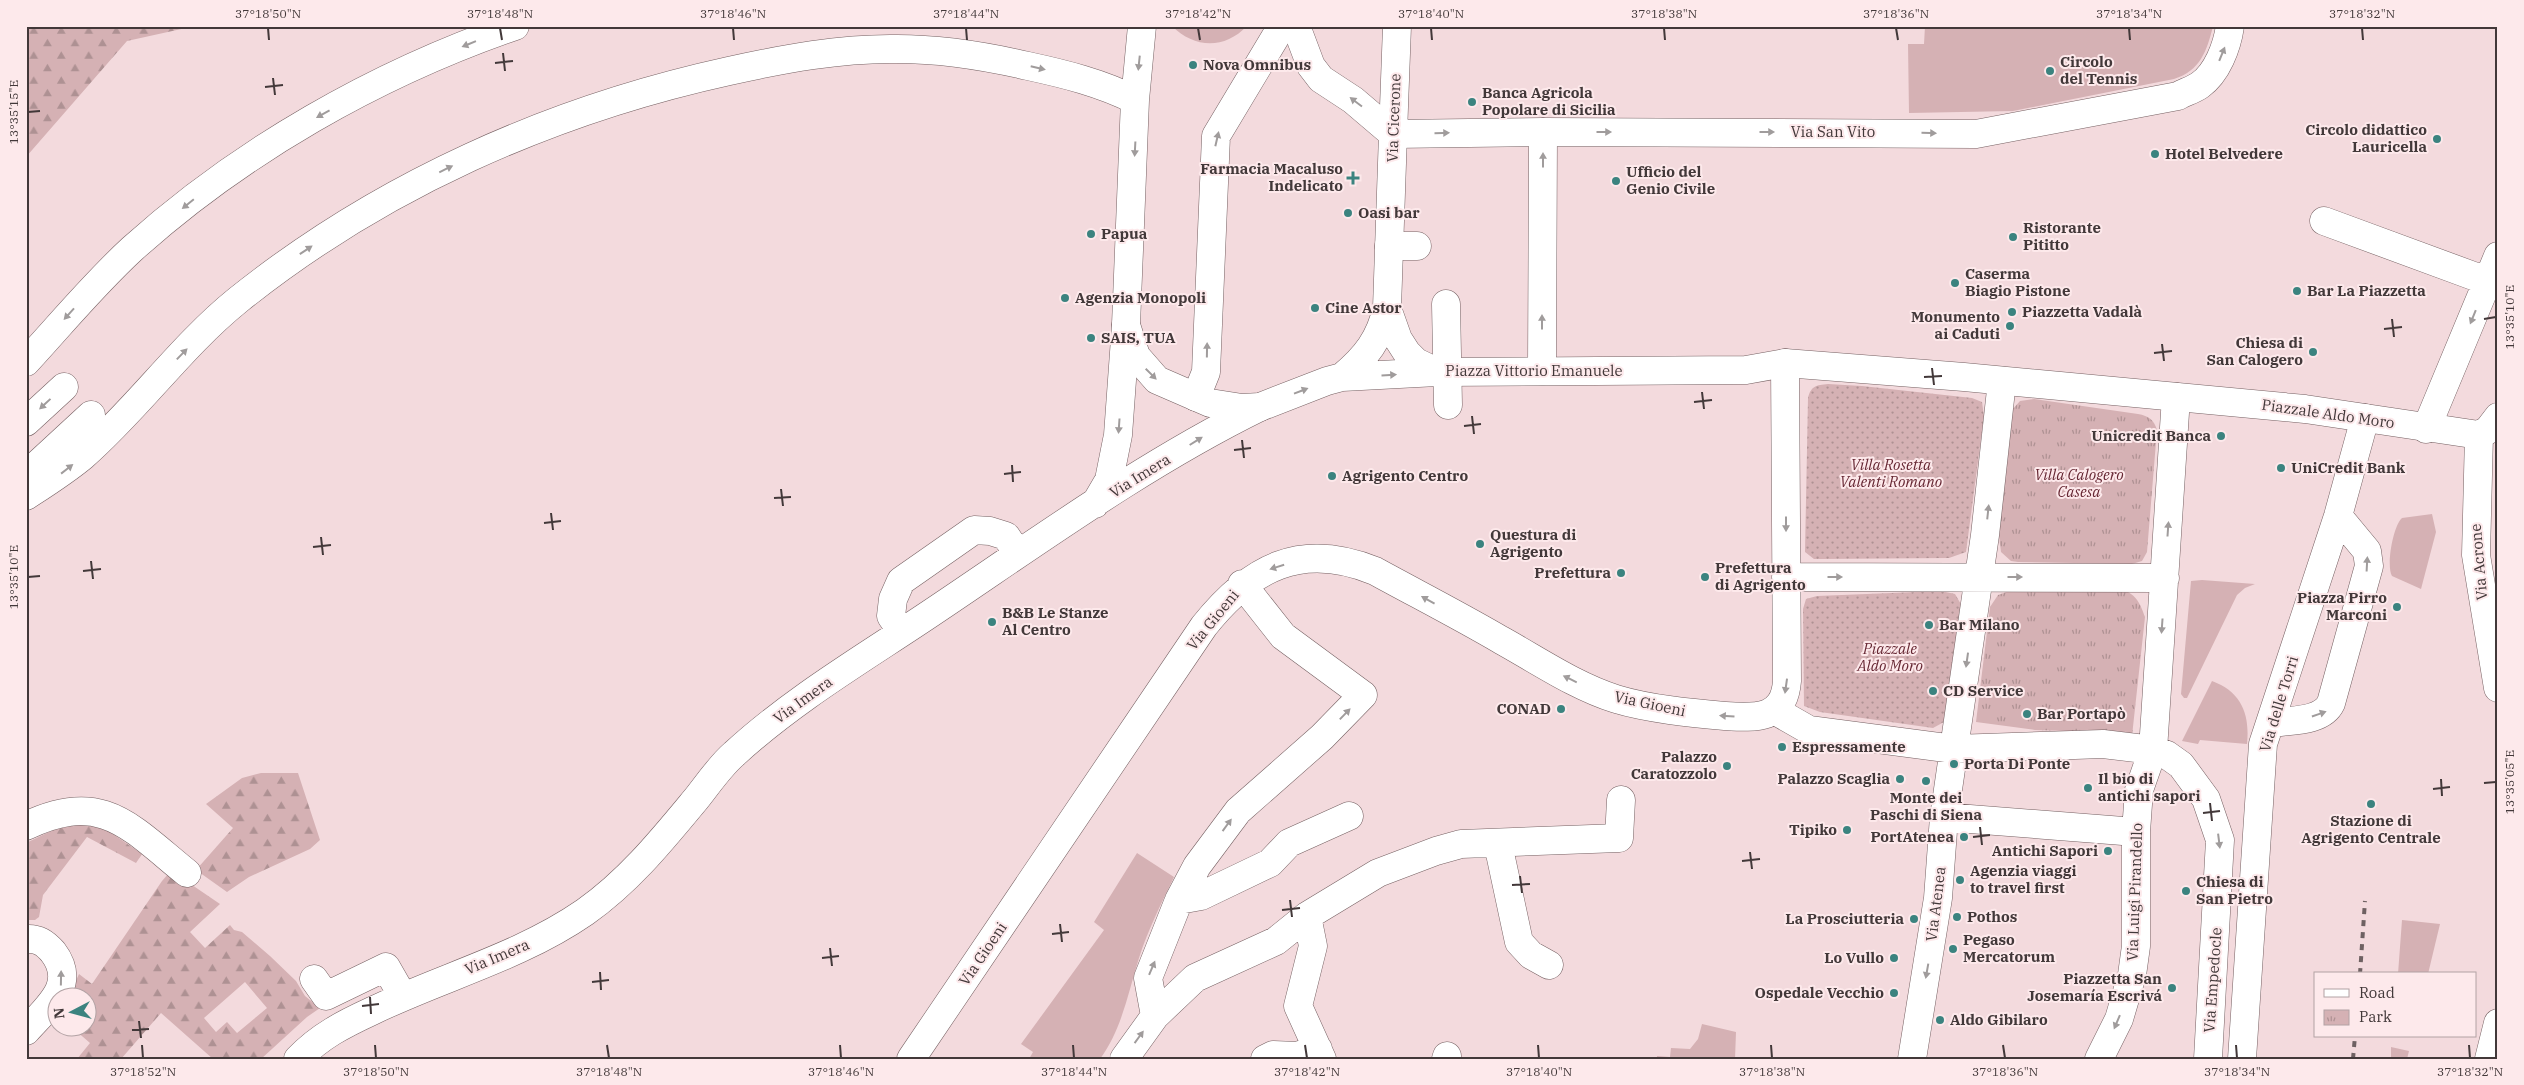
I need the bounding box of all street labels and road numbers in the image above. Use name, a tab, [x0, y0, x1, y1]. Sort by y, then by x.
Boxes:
street label: Via Cicerone	[1382, 73, 1405, 163]
street label: Via San Vito	[1791, 122, 1875, 141]
street label: Piazza Vittorio Emanuele	[1445, 361, 1623, 380]
street label: Piazzale Aldo Moro	[2260, 395, 2396, 432]
street label: Via Imera	[1106, 449, 1174, 502]
street label: Via Acrone	[2466, 523, 2491, 601]
street label: Via Gioeni	[1182, 585, 1243, 654]
street label: Via delle Torri	[2255, 653, 2302, 754]
street label: Via Imera	[769, 672, 836, 727]
street label: Via Gioeni	[1613, 687, 1688, 720]
street label: Via Luigi Pirandello	[2123, 823, 2146, 961]
street label: Via Atenea	[1921, 865, 1950, 943]
street label: Via Gioeni	[954, 918, 1011, 989]
street label: Via Empedocle	[2199, 927, 2226, 1033]
street label: Via Imera	[462, 934, 532, 979]

